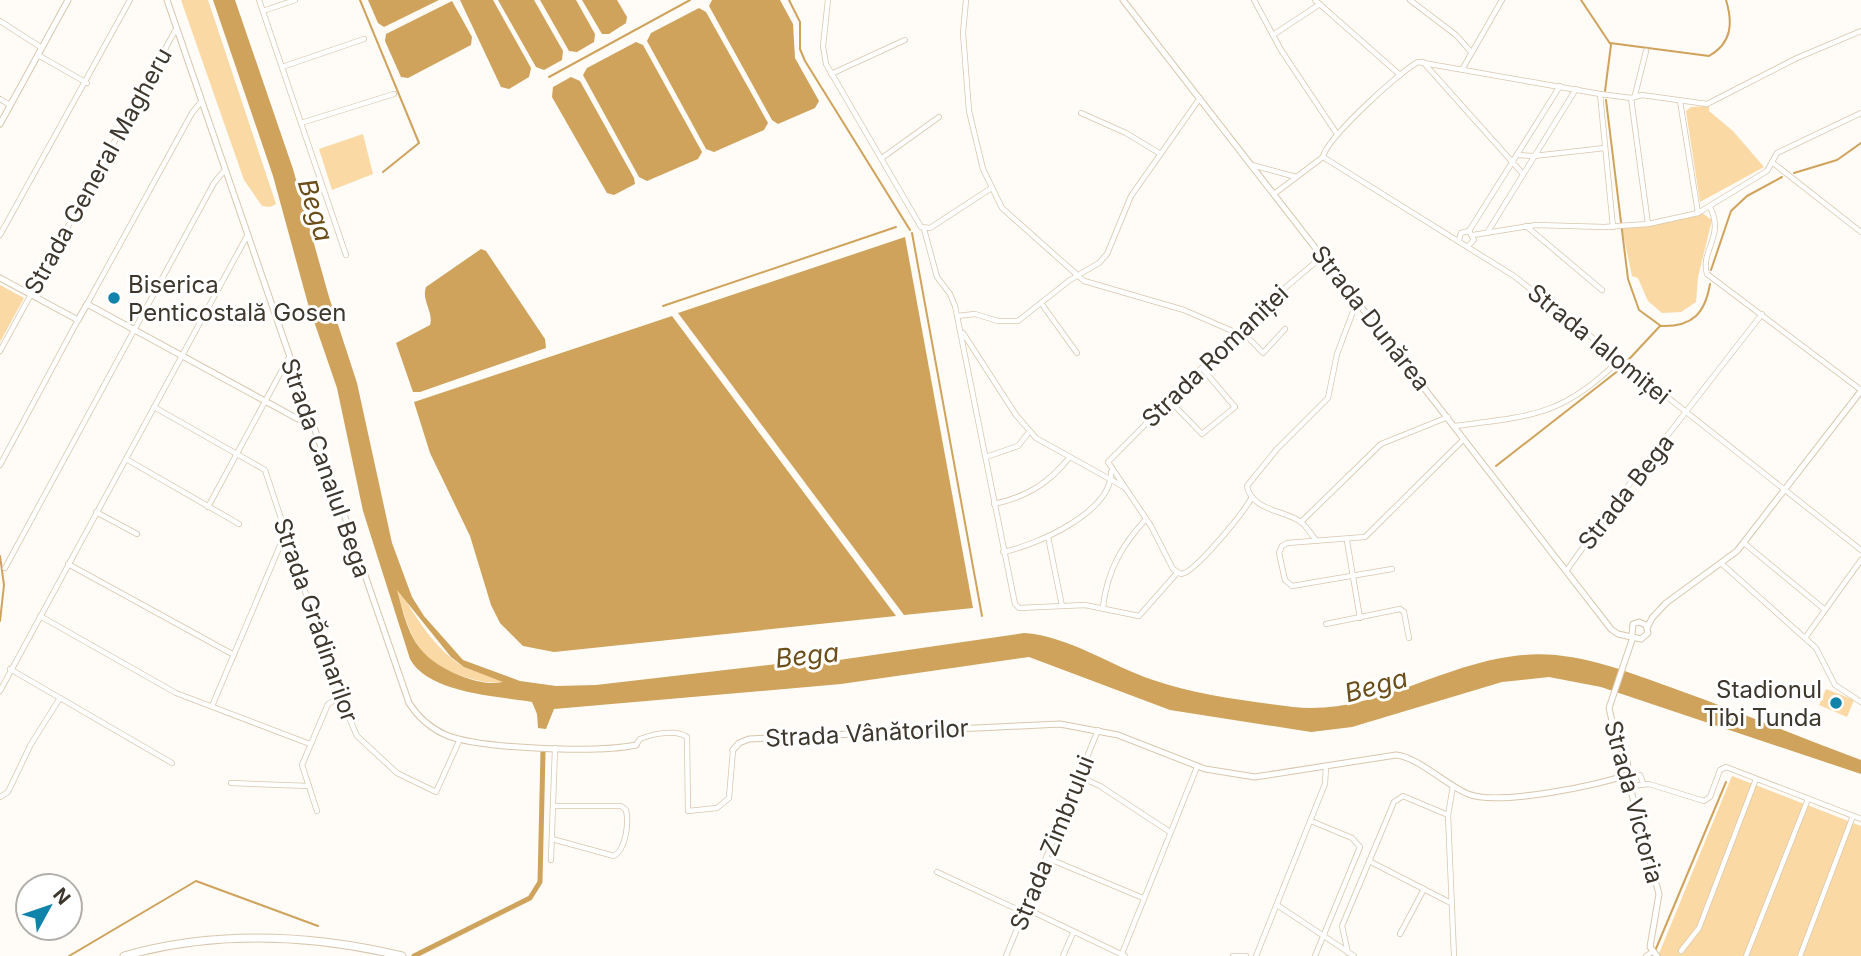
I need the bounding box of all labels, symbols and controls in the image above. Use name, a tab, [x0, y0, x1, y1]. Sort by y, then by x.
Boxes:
street label: Strada General Magheru	[18, 43, 178, 299]
water label: Bega	[292, 175, 340, 245]
street label: Strada Dunărea	[1305, 240, 1437, 396]
place label: Biserica Penticostală Gosen	[128, 270, 346, 327]
street label: Strada Ialomiței	[1522, 278, 1676, 410]
street label: Strada Romaniței	[1136, 279, 1294, 433]
marker: Biserica Penticostală Gosen	[106, 290, 122, 306]
street label: Strada Canalul Bega	[275, 355, 377, 581]
street label: Strada Bega	[1572, 428, 1680, 556]
street label: Strada Grădinarilor	[267, 514, 365, 726]
water label: Bega	[774, 636, 840, 674]
water label: Bega	[1341, 662, 1411, 708]
place label: Stadionul Tibi Tunda	[1703, 675, 1822, 732]
marker: Stadionul Tibi Tunda	[1828, 695, 1844, 711]
street label: Strada Vânătorilor	[765, 713, 969, 753]
street label: Strada Victoria	[1598, 717, 1670, 887]
street label: Strada Zimbrului	[1004, 751, 1100, 935]
north arrow	[14, 872, 84, 942]
text: N	[48, 883, 75, 909]

